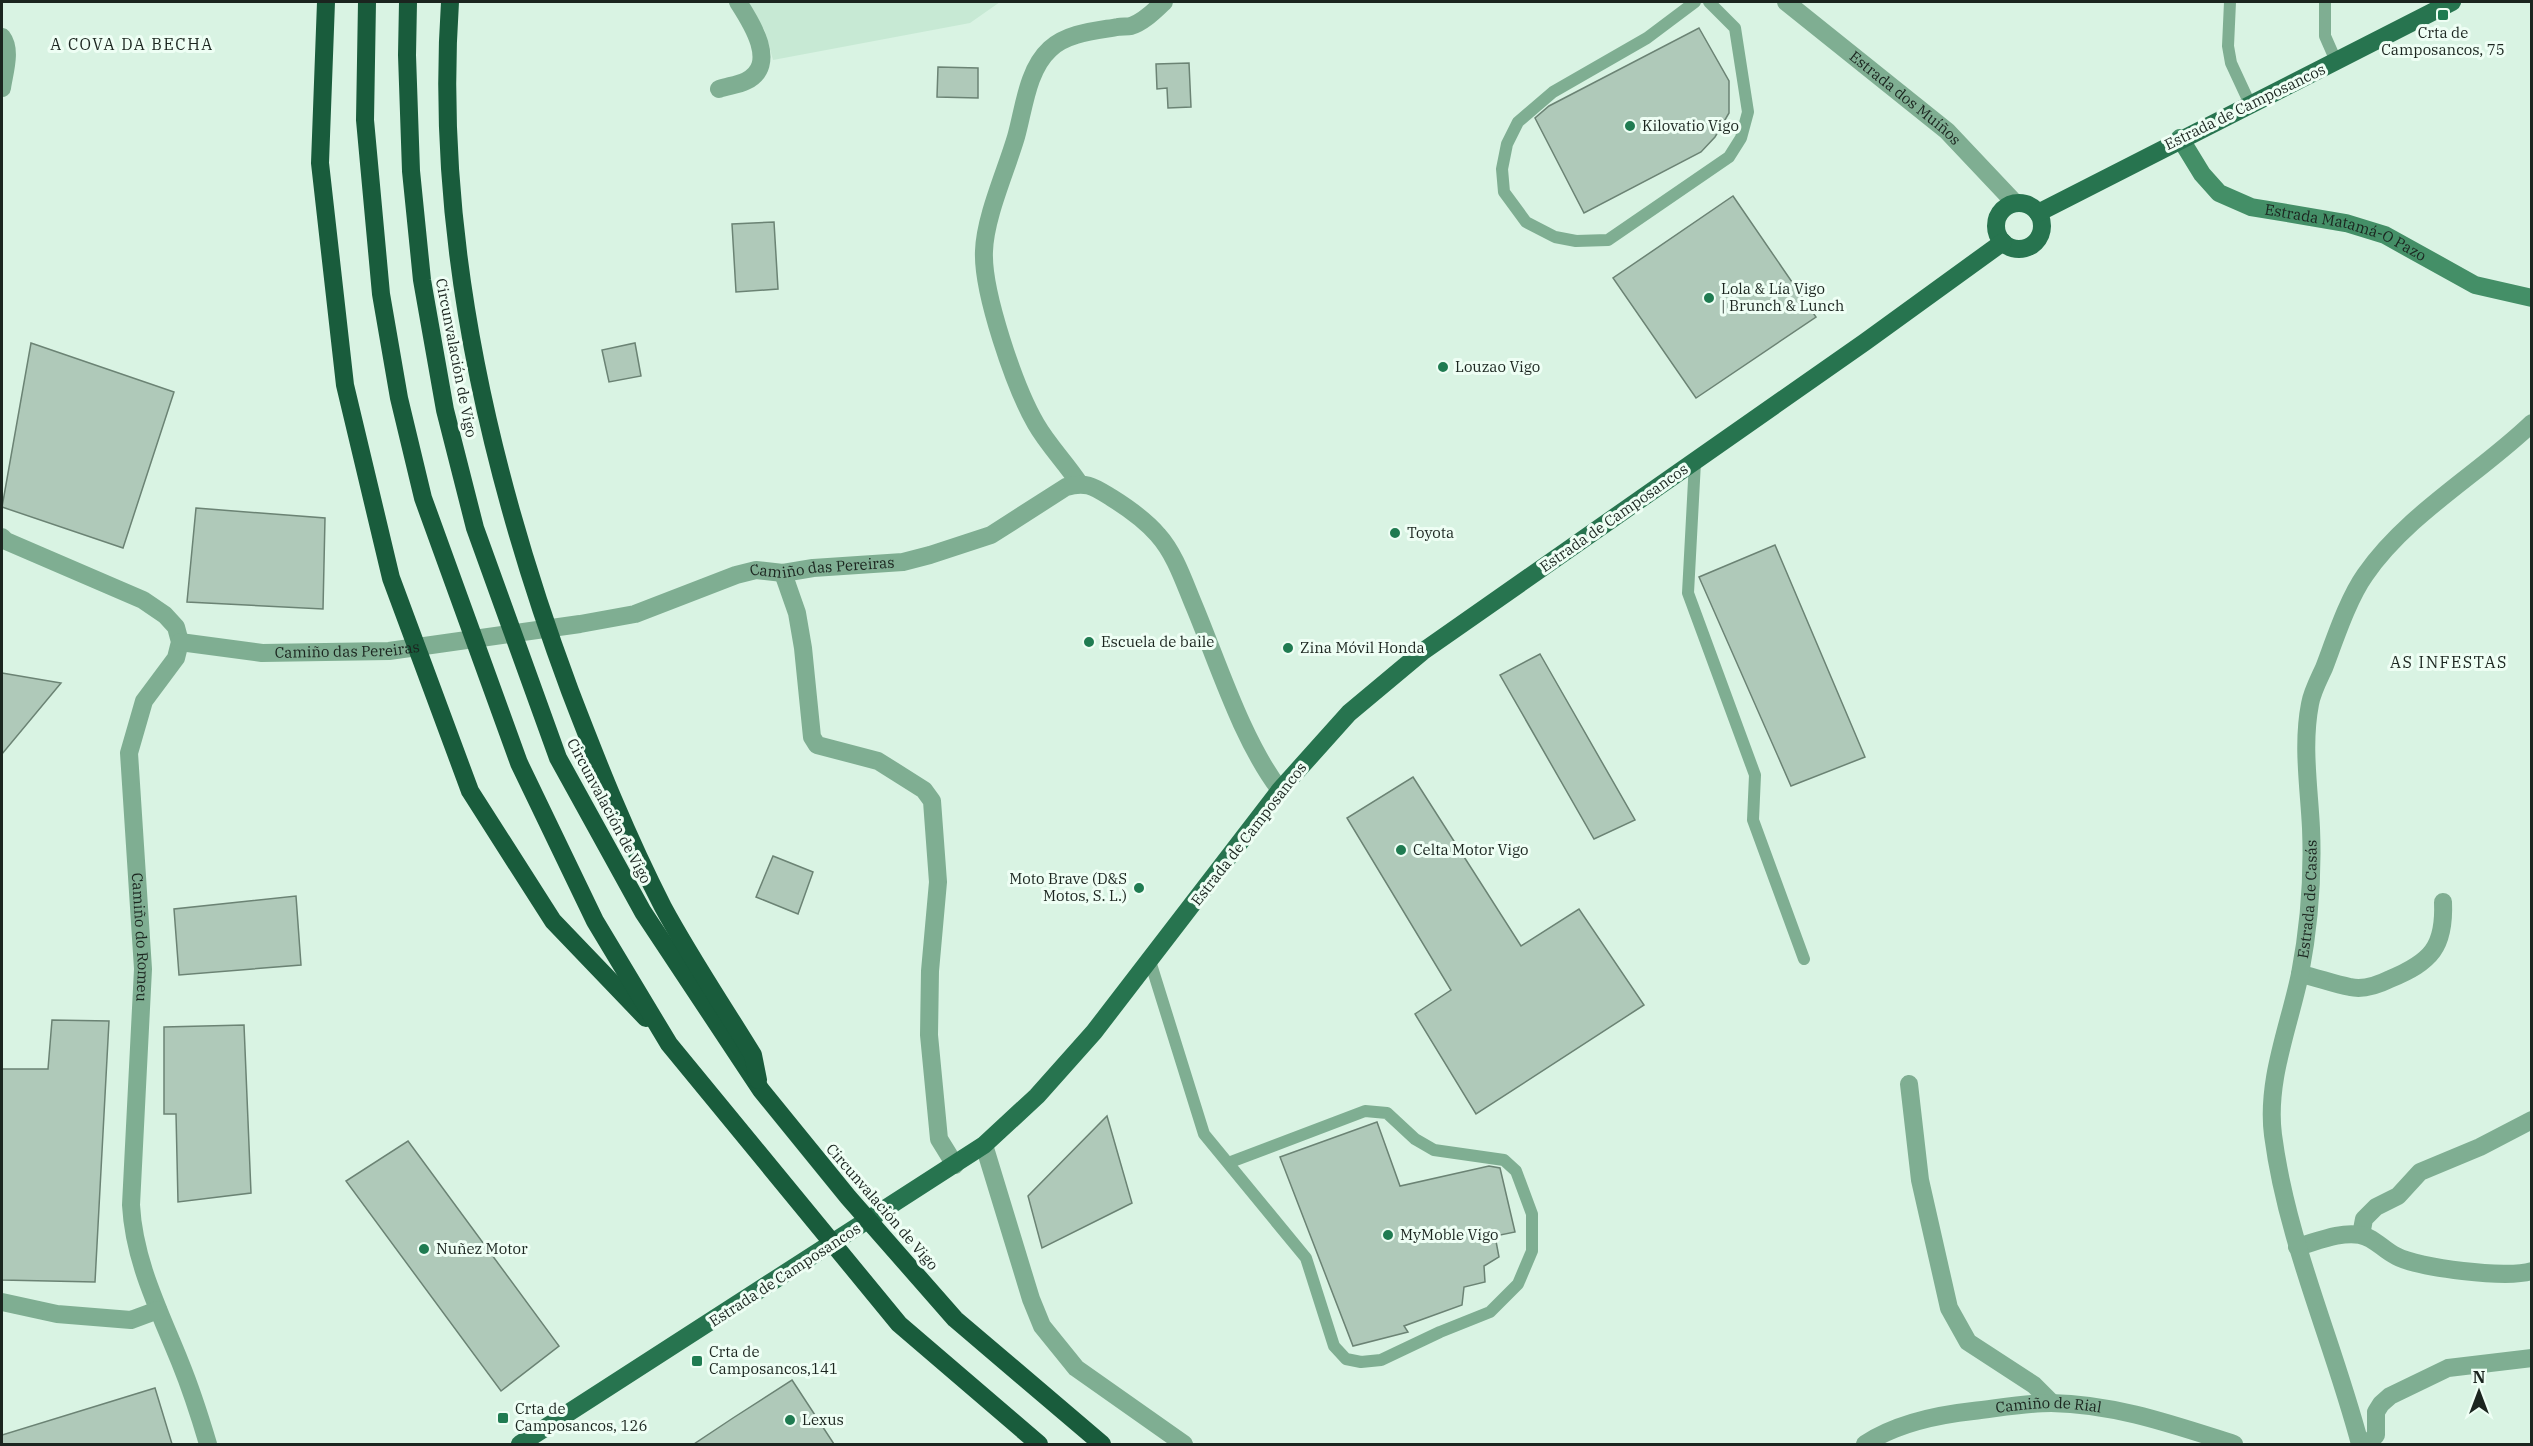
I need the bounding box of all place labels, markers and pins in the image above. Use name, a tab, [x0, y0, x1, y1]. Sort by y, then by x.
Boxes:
marker: Crta de Camposancos, 75	[2436, 8, 2450, 22]
place label: Crta de Camposancos, 75	[2381, 23, 2505, 59]
place label: Kilovatio Vigo	[1642, 116, 1739, 135]
marker: Kilovatio Vigo	[1623, 119, 1637, 133]
place label: Lola & Lía Vigo | Brunch & Lunch	[1721, 279, 1844, 315]
marker: Lola & Lía Vigo | Brunch & Lunch	[1702, 291, 1716, 305]
place label: Louzao Vigo	[1455, 357, 1540, 376]
marker: Louzao Vigo	[1436, 360, 1450, 374]
place label: Toyota	[1407, 523, 1454, 542]
marker: Toyota	[1388, 526, 1402, 540]
place label: Escuela de baile	[1101, 632, 1214, 651]
marker: Escuela de baile	[1082, 635, 1096, 649]
place label: Zina Móvil Honda	[1300, 638, 1425, 657]
marker: Zina Móvil Honda	[1281, 641, 1295, 655]
place label: Celta Motor Vigo	[1413, 840, 1528, 859]
marker: Celta Motor Vigo	[1394, 843, 1408, 857]
place label: Moto Brave (D&S Motos, S. L.)	[1009, 869, 1127, 905]
marker: Moto Brave (D&S Motos, S. L.)	[1132, 881, 1146, 895]
place label: MyMoble Vigo	[1400, 1225, 1499, 1244]
marker: MyMoble Vigo	[1381, 1228, 1395, 1242]
place label: Nuñez Motor	[436, 1239, 528, 1258]
marker: Nuñez Motor	[417, 1242, 431, 1256]
place label: Crta de Camposancos,141	[709, 1342, 838, 1378]
marker: Crta de Camposancos,141	[690, 1354, 704, 1368]
place label: Crta de Camposancos, 126	[515, 1399, 648, 1435]
place label: Lexus	[802, 1410, 844, 1429]
marker: Crta de Camposancos, 126	[496, 1411, 510, 1425]
marker: Lexus	[783, 1413, 797, 1427]

